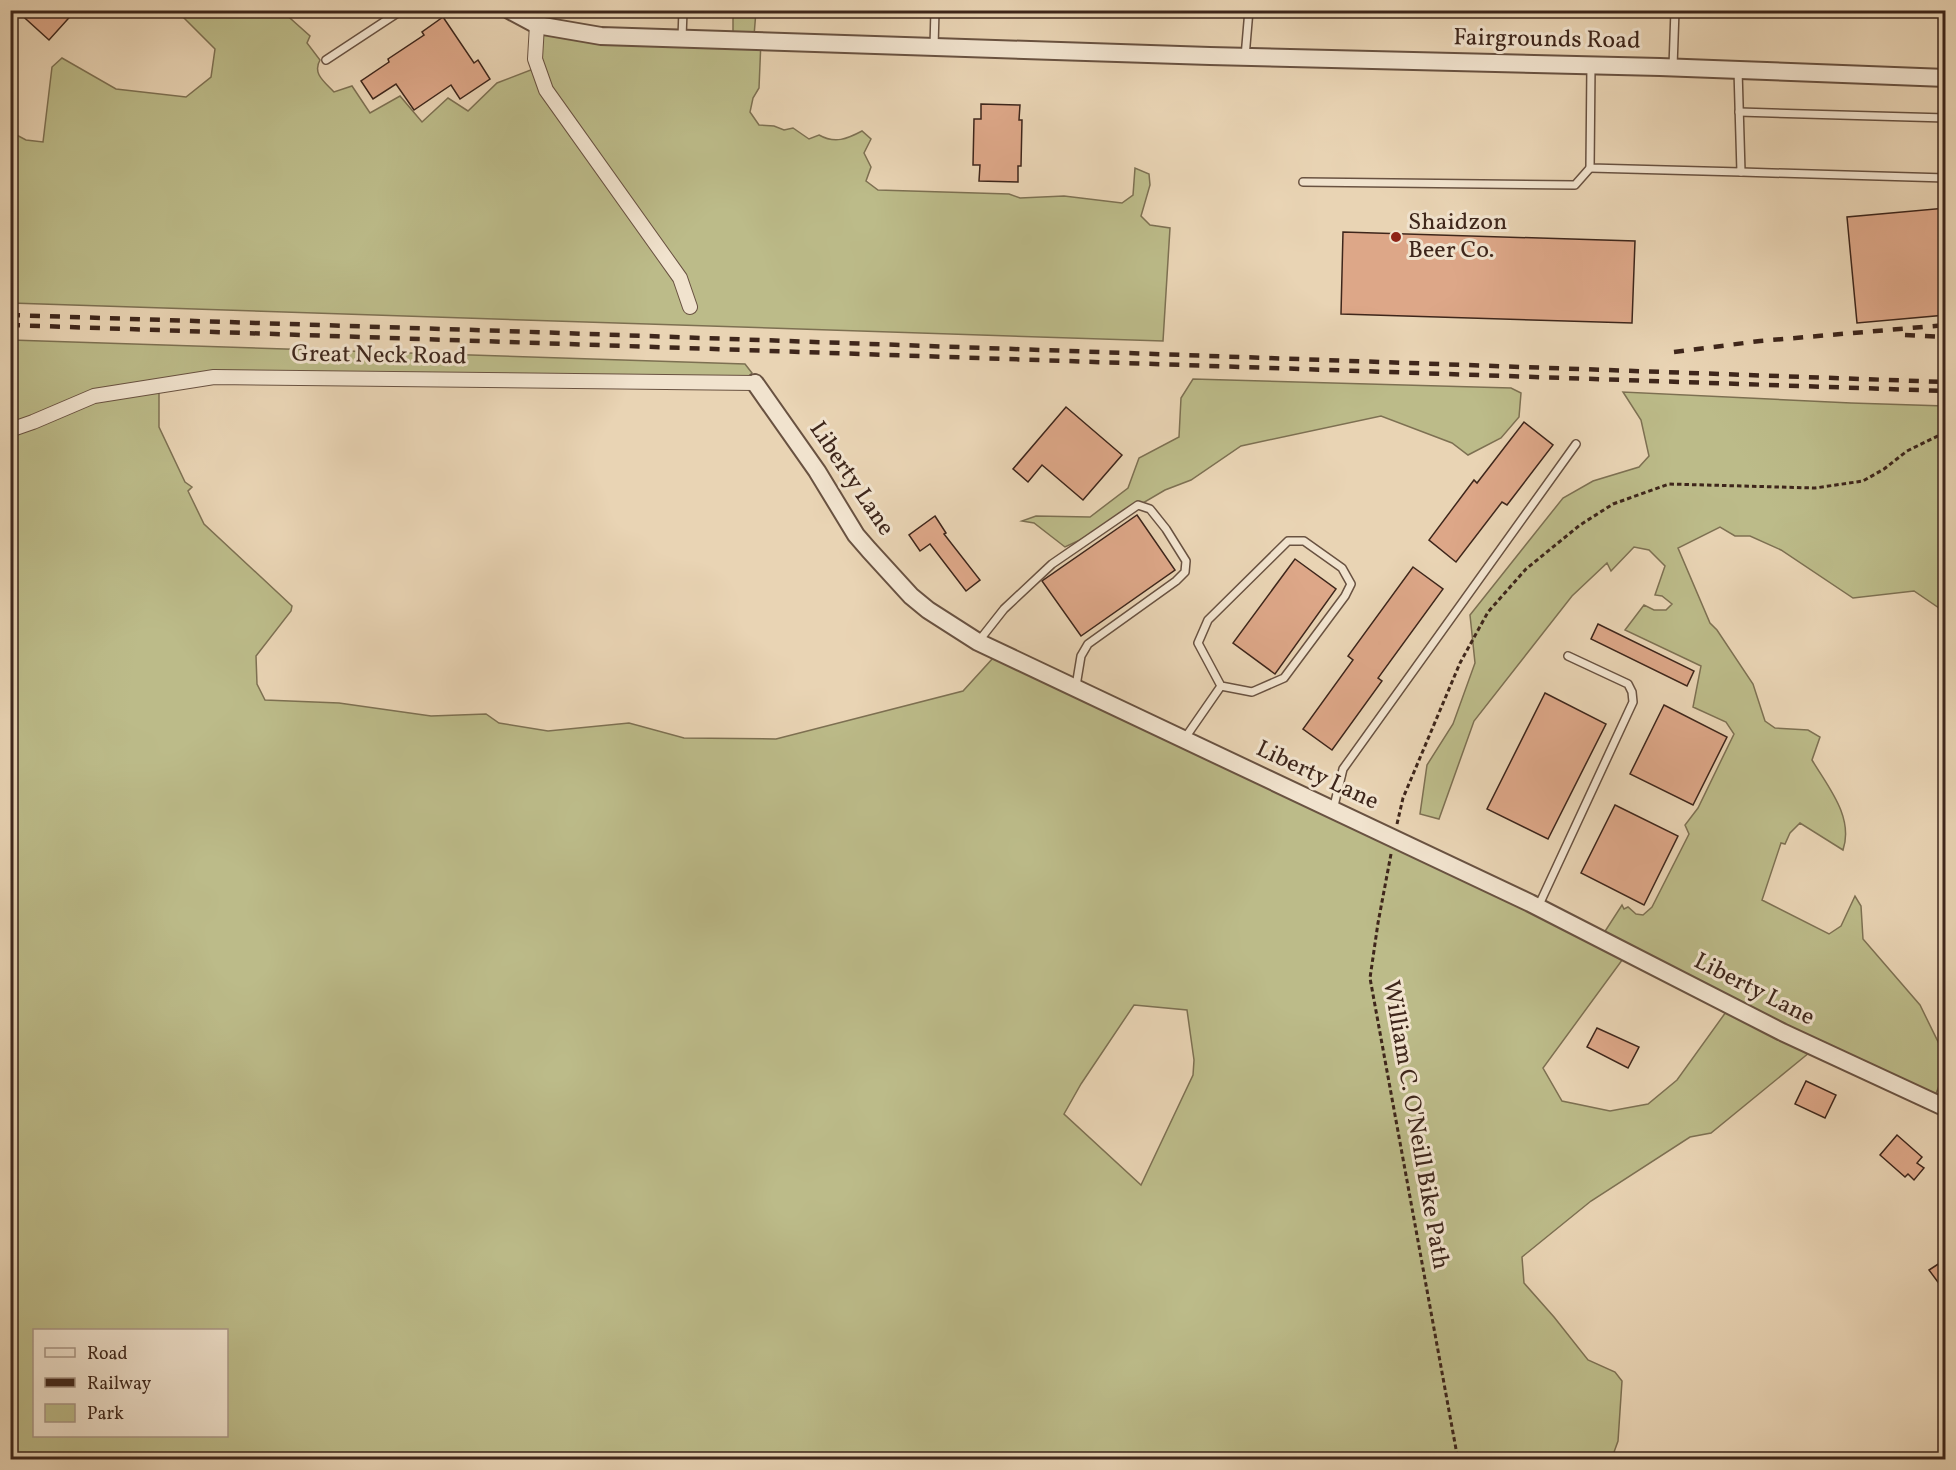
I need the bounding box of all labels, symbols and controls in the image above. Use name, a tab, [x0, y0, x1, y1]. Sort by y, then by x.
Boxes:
street label: Fairgrounds Road	[1453, 21, 1641, 59]
place label: Shaidzon Beer Co.	[1408, 206, 1507, 268]
marker: Shaidzon Beer Co.	[1389, 230, 1403, 244]
street label: Great Neck Road	[291, 337, 467, 375]
street label: Liberty Lane	[800, 415, 902, 543]
street label: Liberty Lane	[1250, 733, 1384, 819]
street label: Liberty Lane	[1688, 945, 1820, 1035]
street label: William C. O'Neill Bike Path	[1373, 978, 1457, 1272]
legend	[33, 1329, 228, 1437]
text: Road	[87, 1342, 128, 1367]
text: Railway	[87, 1372, 151, 1397]
text: Park	[87, 1402, 124, 1427]

